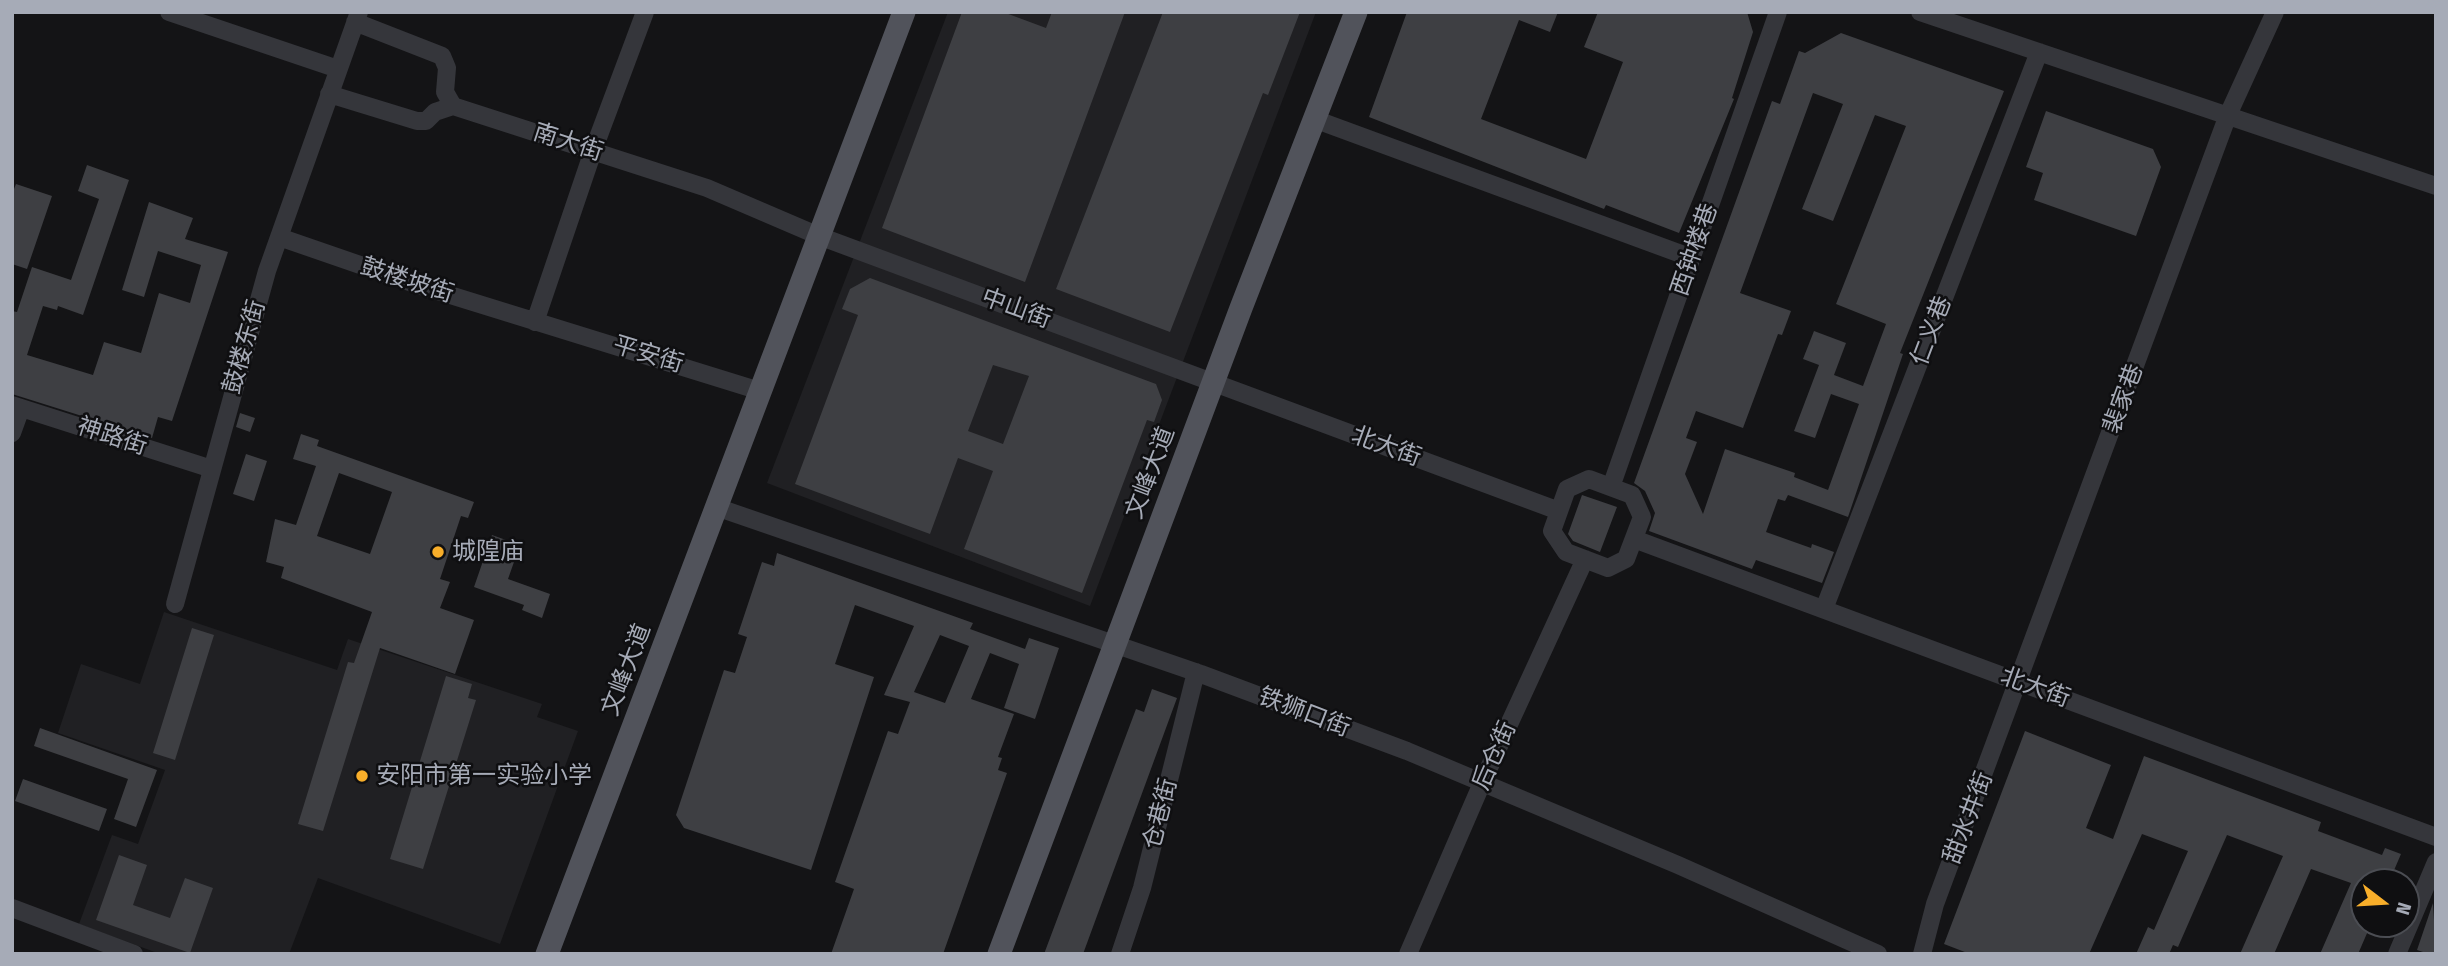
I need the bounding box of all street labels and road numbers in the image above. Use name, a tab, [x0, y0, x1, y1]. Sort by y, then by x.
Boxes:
street label: 南大街	[529, 118, 607, 168]
street label: 西钟楼巷	[1666, 200, 1724, 300]
street label: 鼓楼坡街	[357, 252, 457, 310]
street label: 中山街	[977, 283, 1055, 335]
street label: 仁义巷	[1906, 292, 1958, 370]
street label: 鼓楼东街	[218, 297, 272, 397]
street label: 平安街	[609, 331, 687, 379]
street label: 裴家巷	[2098, 360, 2150, 438]
street label: 神路街	[73, 412, 151, 462]
street label: 北大街	[1347, 421, 1425, 473]
street label: 文峰大道	[1120, 423, 1182, 523]
street label: 文峰大道	[596, 620, 658, 720]
street label: 北大街	[1996, 662, 2074, 714]
street label: 铁狮口街	[1254, 682, 1354, 744]
street label: 后仓街	[1467, 717, 1523, 795]
street label: 甜水井街	[1938, 768, 2000, 868]
street label: 仓巷街	[1138, 776, 1184, 852]

